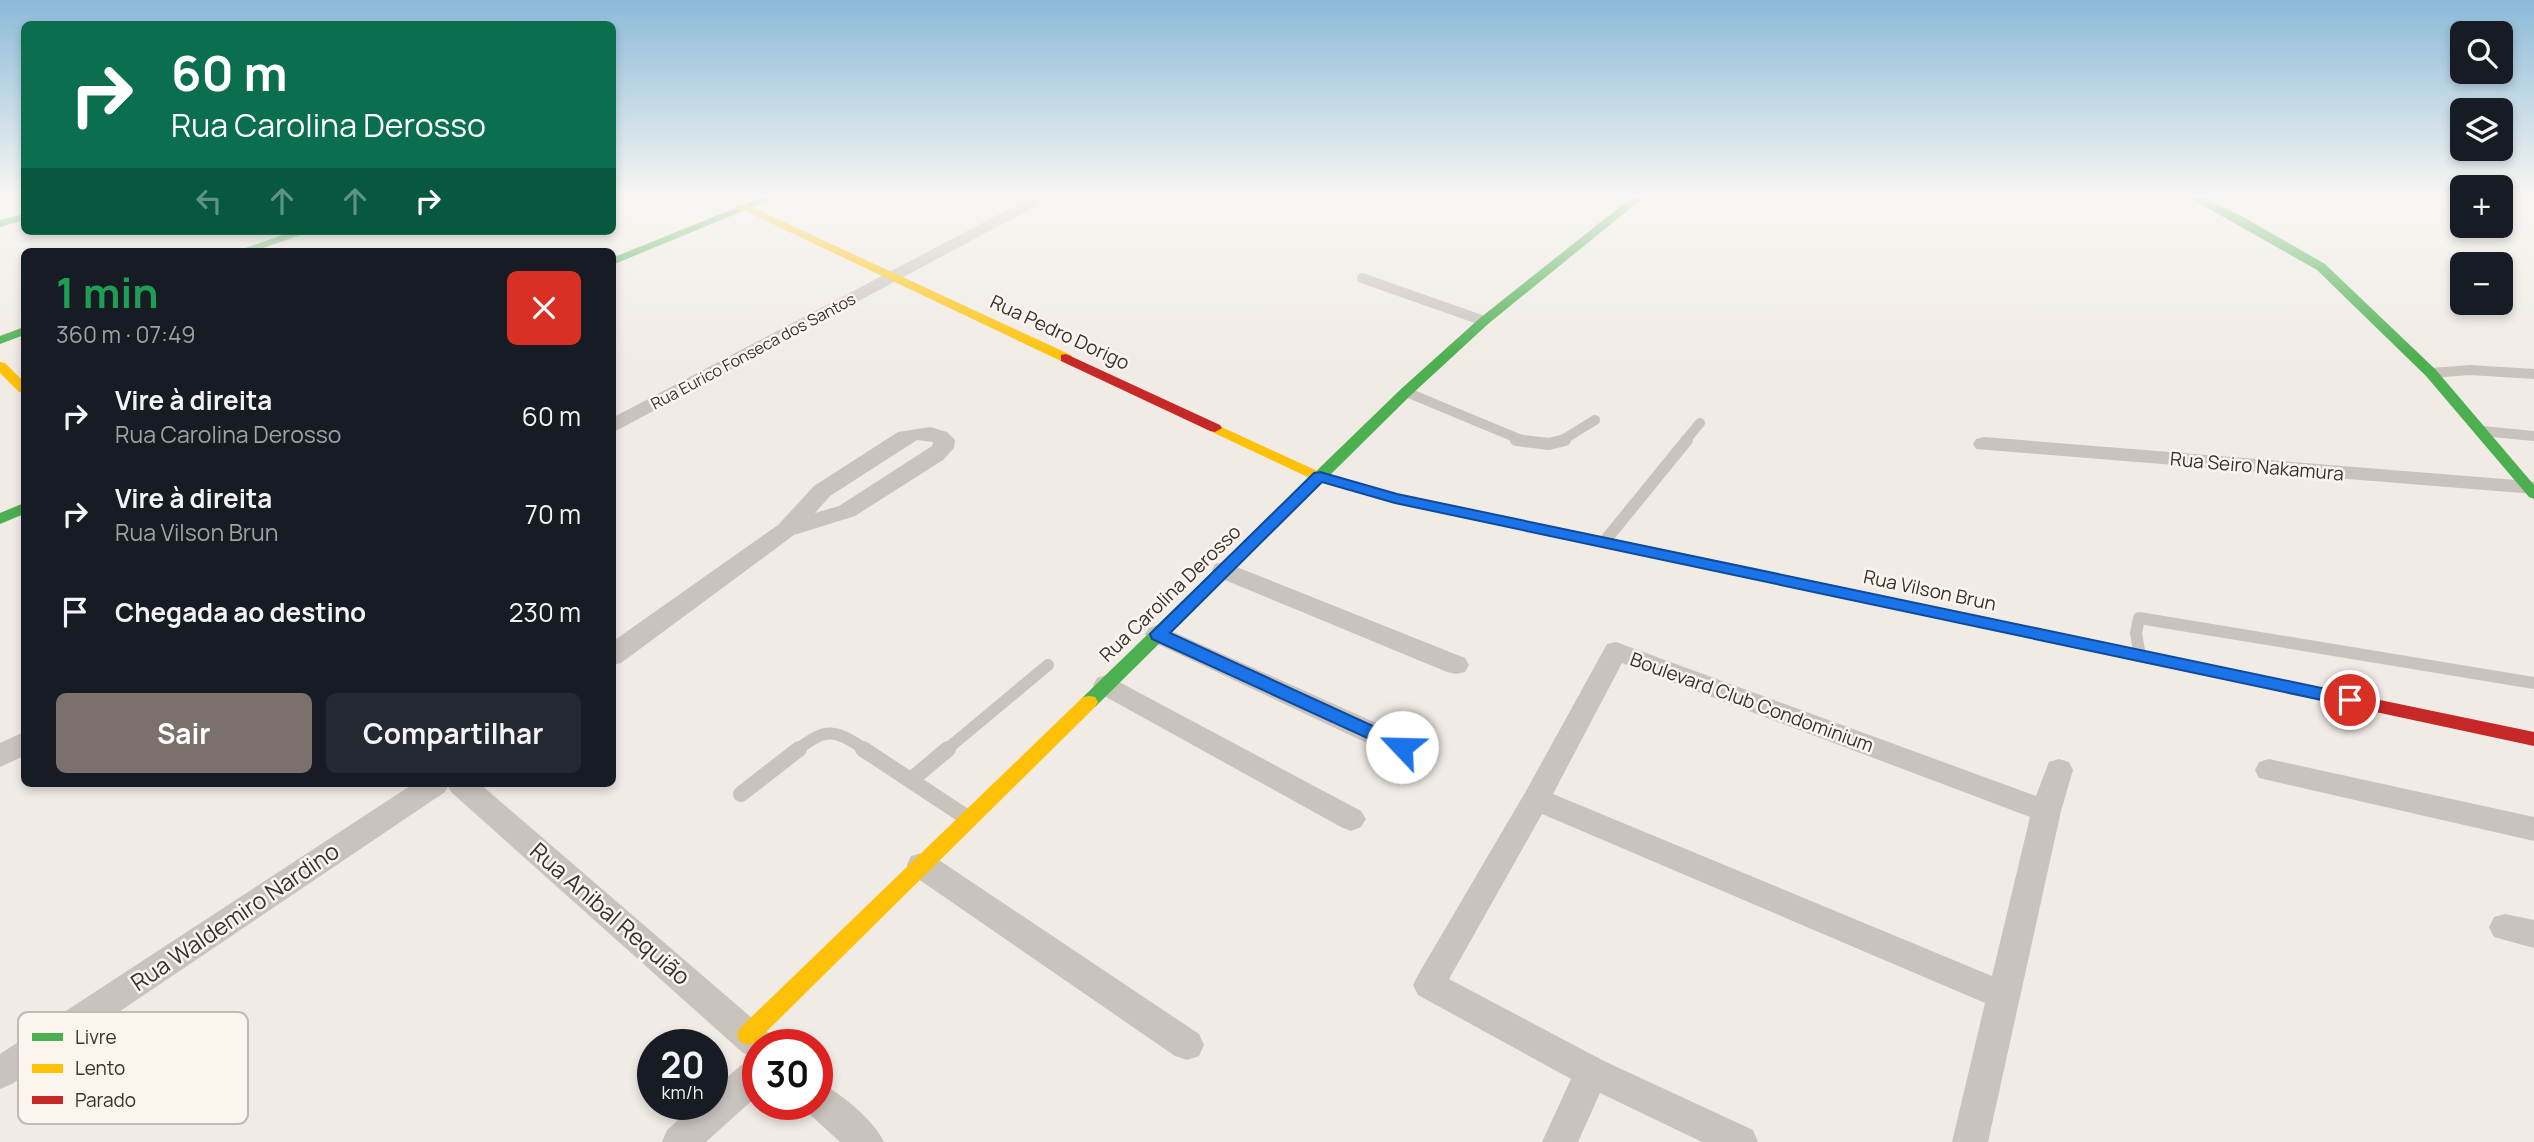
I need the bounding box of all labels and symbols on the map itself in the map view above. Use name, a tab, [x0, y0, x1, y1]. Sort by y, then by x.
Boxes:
street label: Rua Eurico Fonseca dos Santos	[647, 288, 859, 414]
street label: Rua Pedro Dorigo	[986, 288, 1134, 376]
street label: Rua Seiro Nakamura	[2169, 445, 2345, 487]
street label: Rua Carolina Derosso	[1094, 519, 1246, 667]
street label: Rua Vilson Brun	[1861, 563, 1999, 617]
street label: Boulevard Club Condominium	[1627, 646, 1877, 758]
pin	[2320, 670, 2380, 730]
position arrow	[1365, 710, 1439, 784]
street label: Rua Waldemiro Nardino	[124, 834, 345, 998]
street label: Rua Anibal Requião	[524, 835, 698, 992]
legend	[18, 1012, 248, 1124]
text: Livre	[75, 1024, 117, 1050]
speed limit sign: 30	[742, 1029, 833, 1120]
text: Lento	[75, 1055, 125, 1081]
text: Parado	[75, 1087, 136, 1113]

